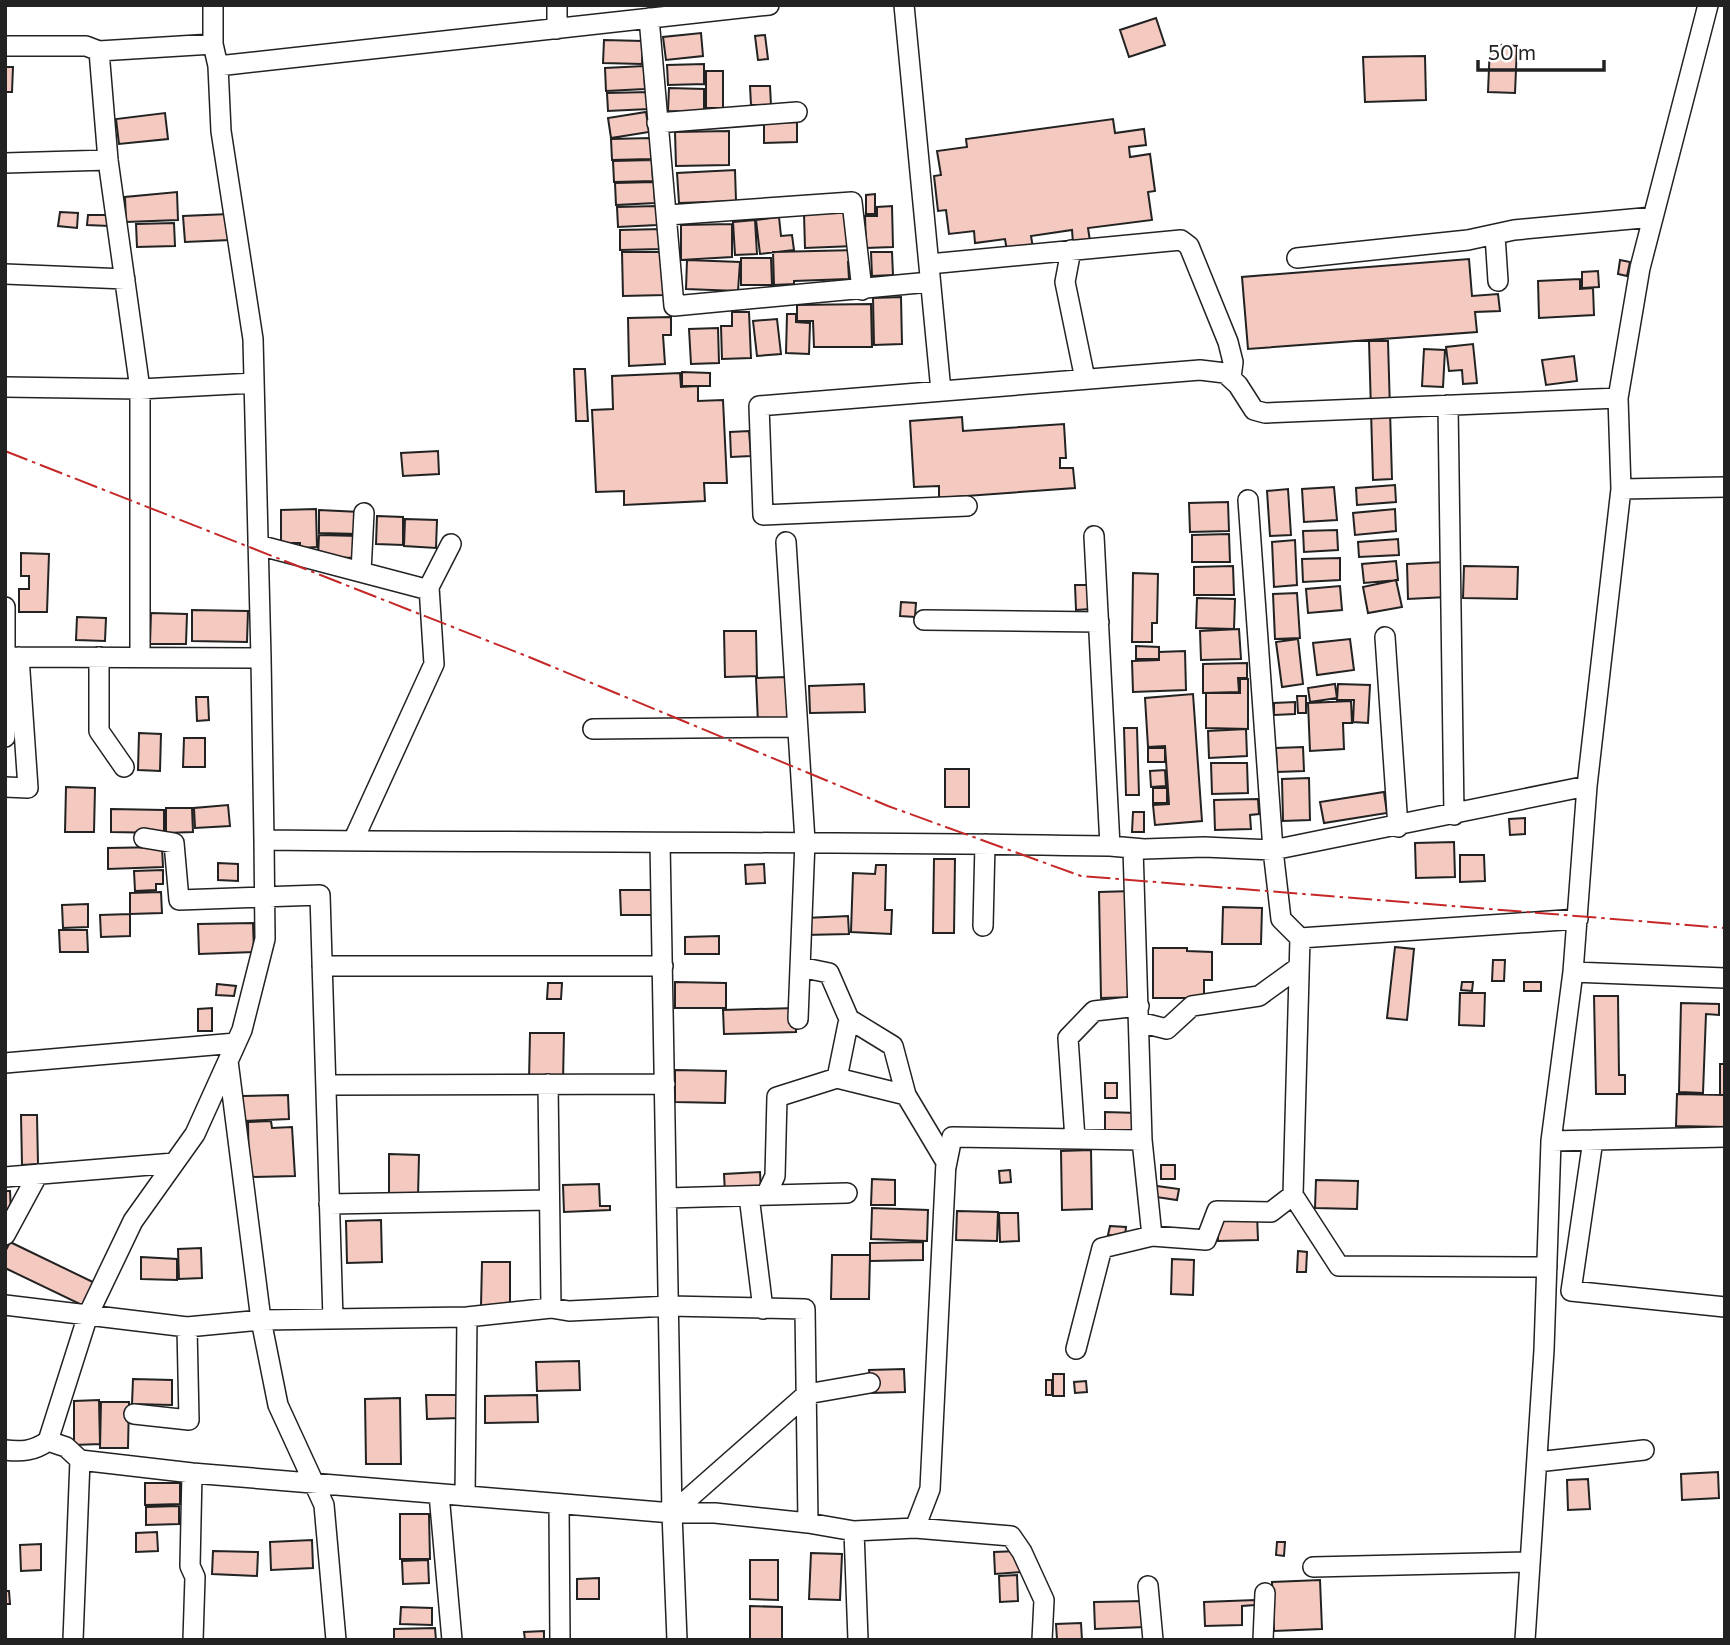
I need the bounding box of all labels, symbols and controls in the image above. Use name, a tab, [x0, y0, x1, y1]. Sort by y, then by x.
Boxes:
scale bar	[1478, 28, 1604, 72]
text: 50 m	[1488, 39, 1536, 64]

